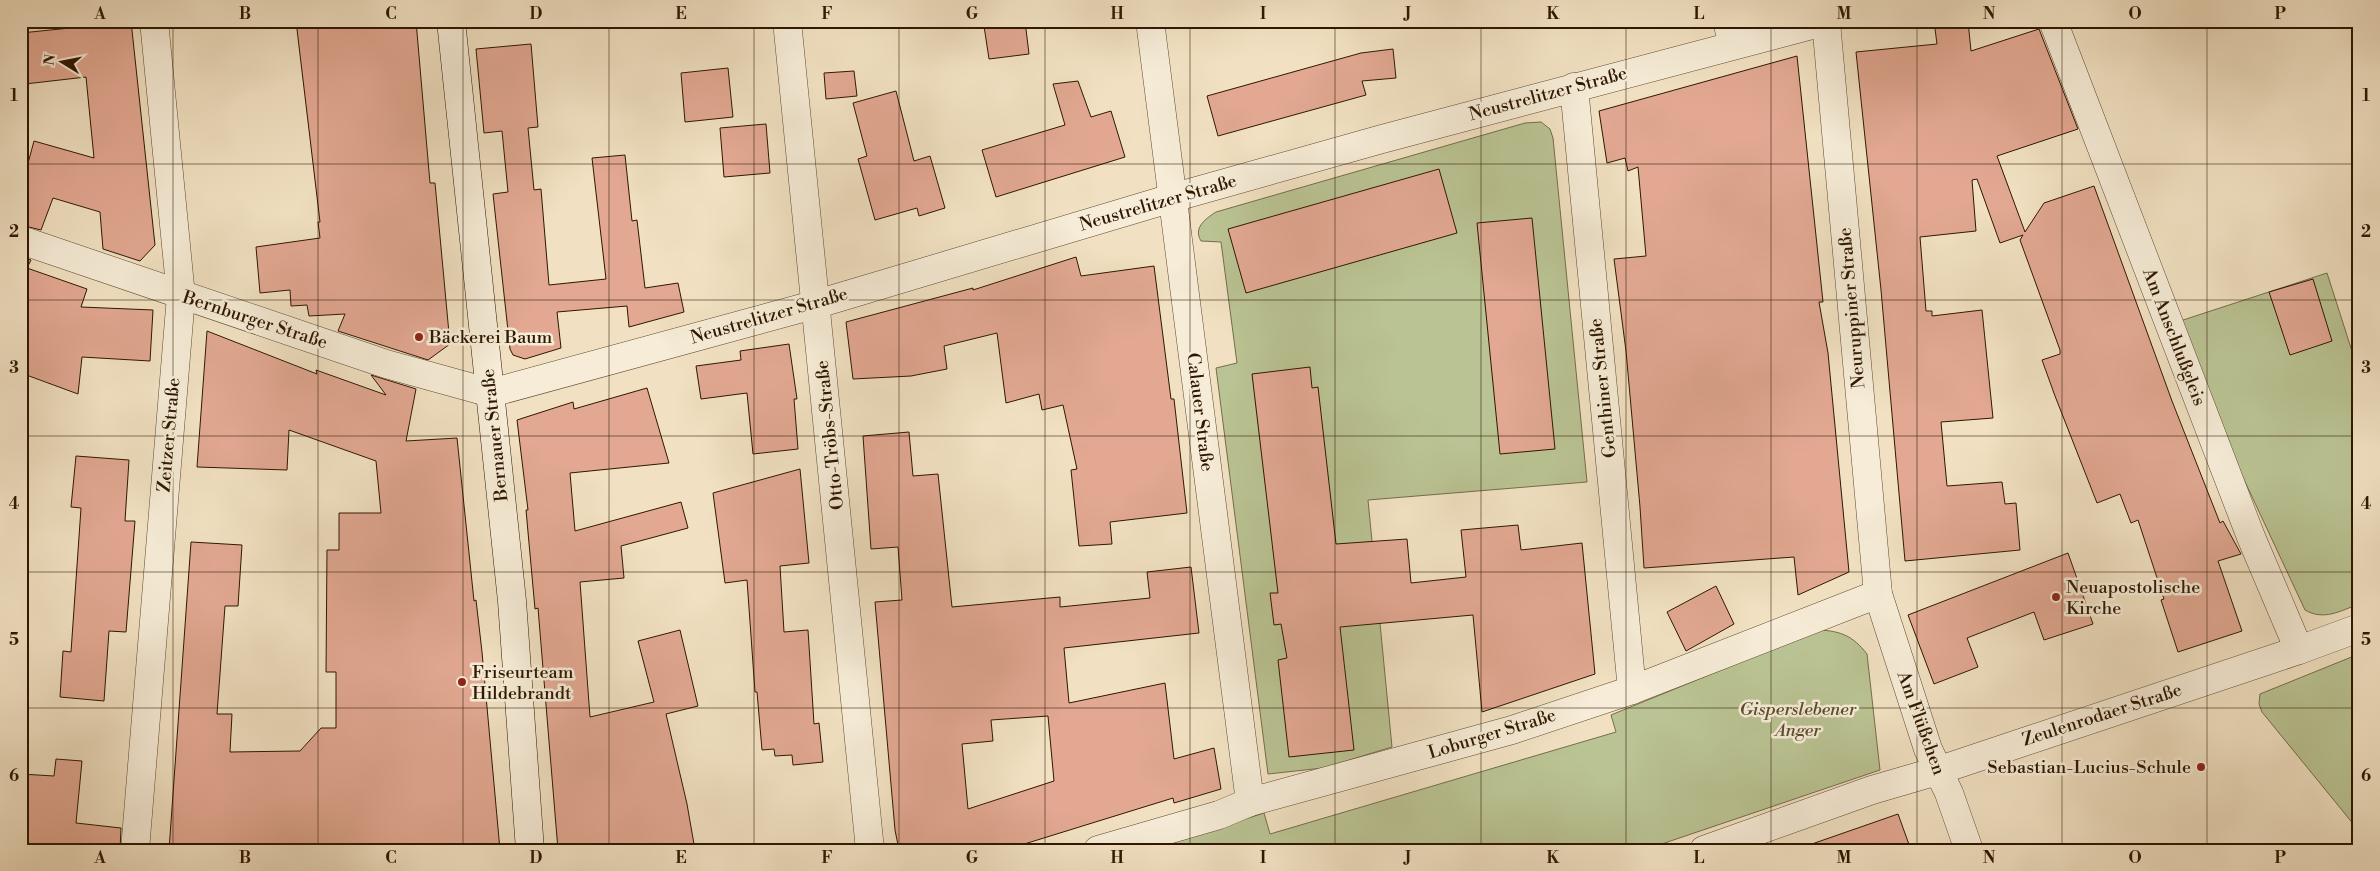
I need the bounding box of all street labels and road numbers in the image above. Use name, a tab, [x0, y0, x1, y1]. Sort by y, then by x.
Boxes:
street label: Neustrelitzer Straße	[1466, 62, 1630, 126]
street label: Neustrelitzer Straße	[1076, 169, 1240, 237]
street label: Neuruppiner Straße	[1833, 226, 1871, 390]
street label: Am Anschlußgleis	[2137, 264, 2211, 409]
street label: Neustrelitzer Straße	[687, 282, 851, 350]
street label: Bernburger Straße	[179, 285, 330, 354]
street label: Genthiner Straße	[1584, 317, 1622, 459]
street label: Calauer Straße	[1181, 351, 1219, 473]
street label: Otto-Tröbs-Straße	[811, 359, 849, 511]
street label: Bernauer Straße	[477, 368, 514, 503]
street label: Zeitzer Straße	[153, 377, 185, 493]
street label: Am Flüßchen	[1891, 667, 1951, 778]
street label: Zeulenrodaer Straße	[2019, 678, 2185, 752]
street label: Loburger Straße	[1425, 704, 1559, 764]

